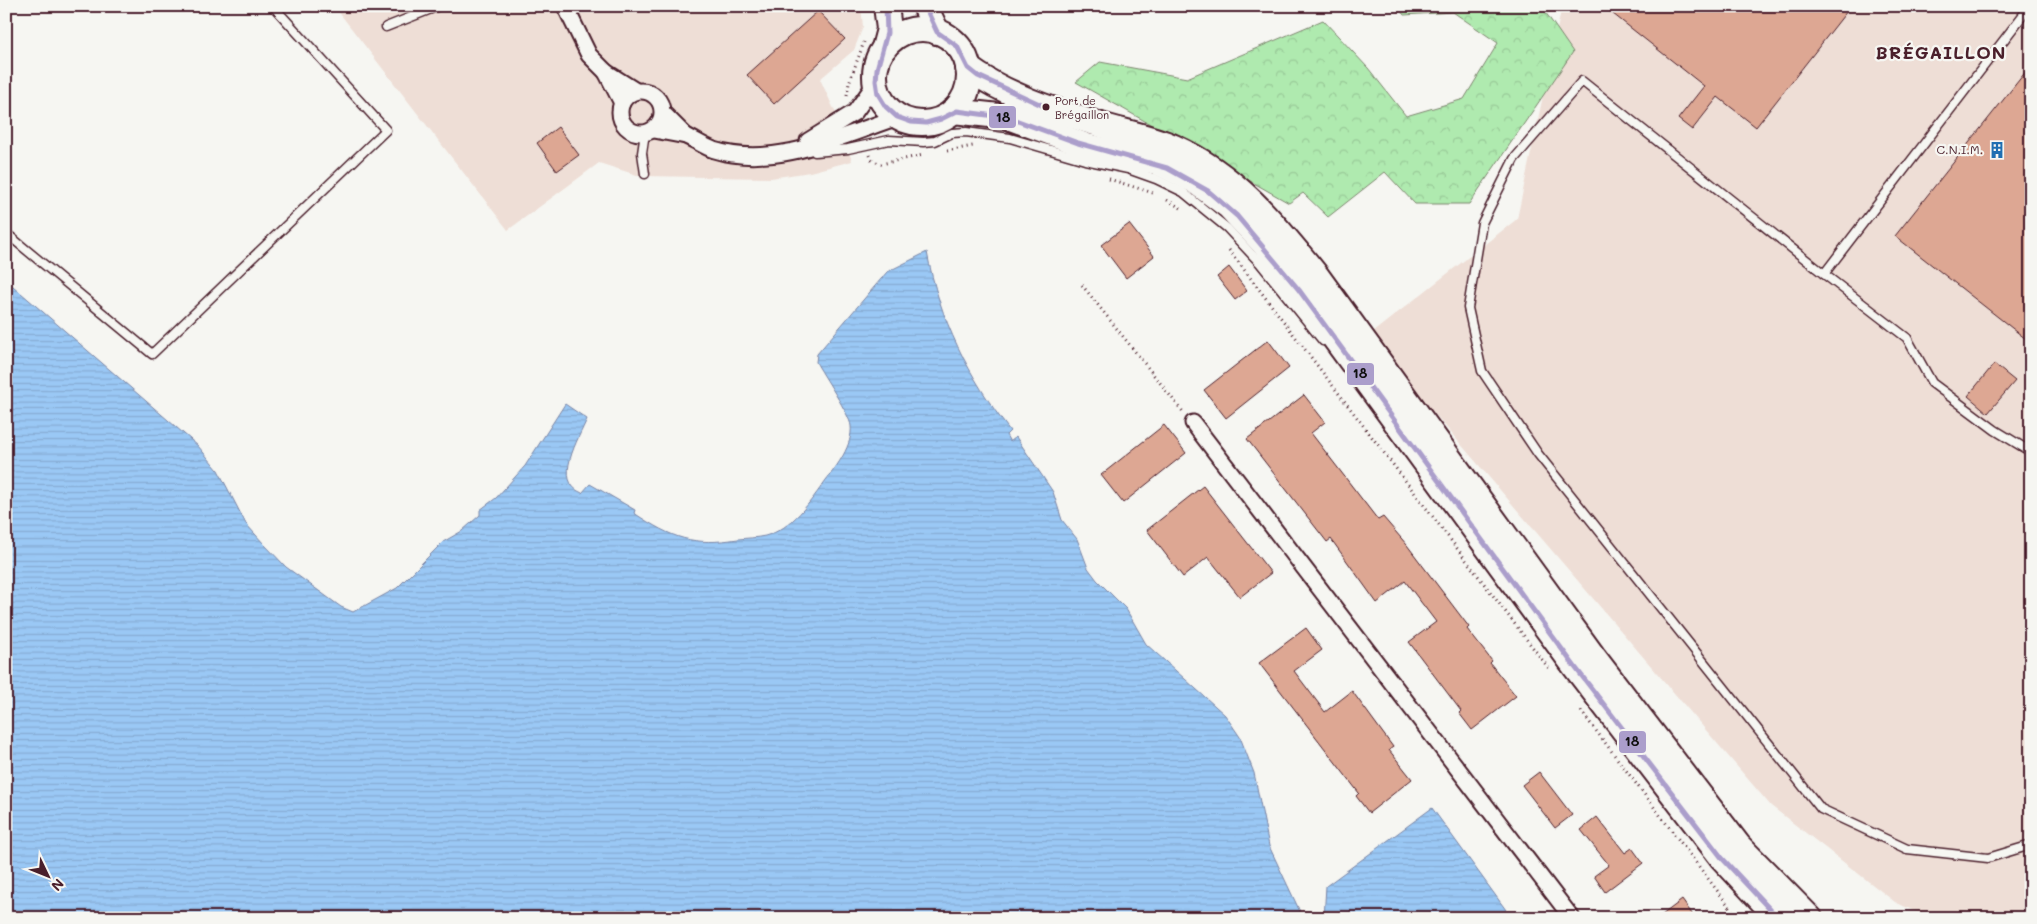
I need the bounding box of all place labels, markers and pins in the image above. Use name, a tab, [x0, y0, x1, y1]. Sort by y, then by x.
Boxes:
place label: Port de Brégaillon	[1055, 93, 1109, 122]
marker: Port de Brégaillon	[1041, 102, 1051, 112]
building icon: C.N.I.M.	[1987, 140, 2007, 160]
place label: C.N.I.M.	[1937, 141, 1983, 157]

